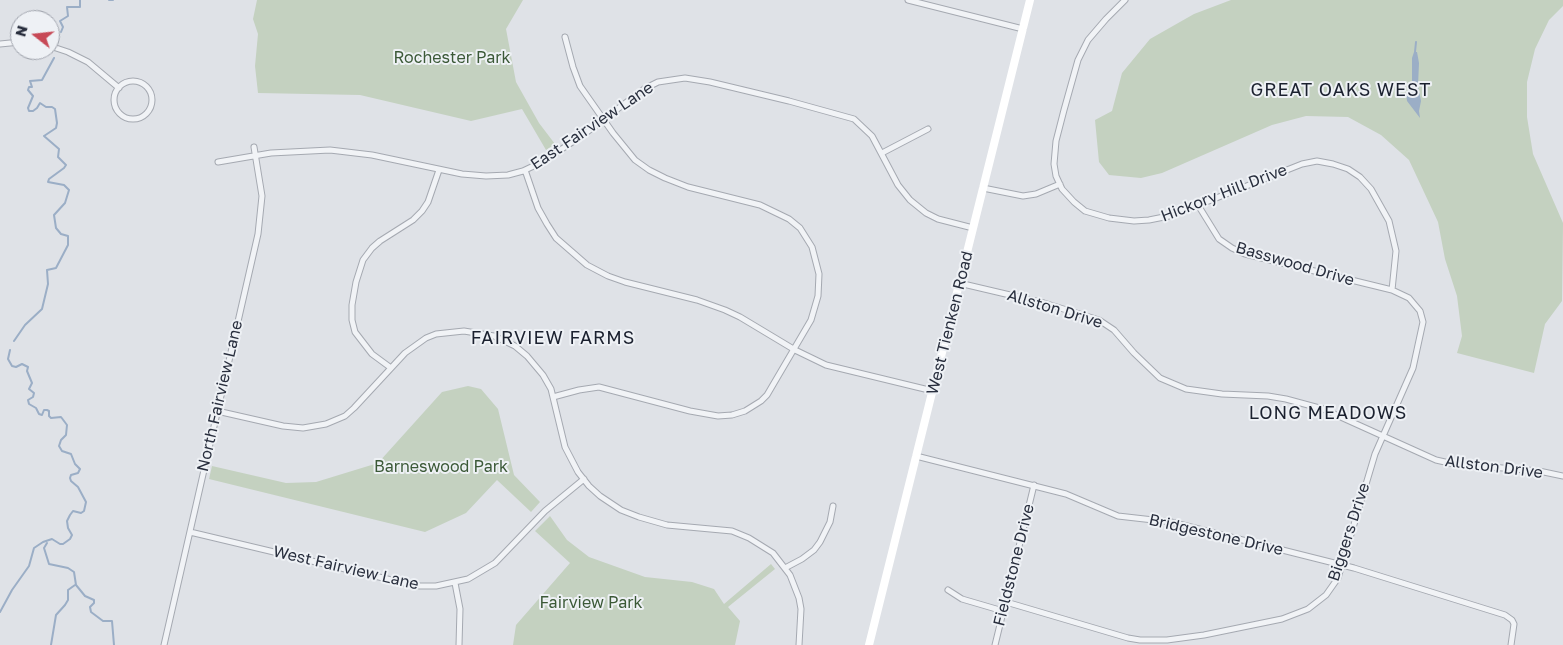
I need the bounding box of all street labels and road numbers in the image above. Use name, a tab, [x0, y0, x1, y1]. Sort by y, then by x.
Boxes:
street label: East Fairview Lane	[527, 78, 657, 174]
street label: Hickory Hill Drive	[1158, 160, 1290, 226]
street label: Basswood Drive	[1234, 238, 1356, 290]
street label: West Tienken Road	[923, 249, 977, 397]
street label: Allston Drive	[1005, 285, 1105, 333]
street label: North Fairview Lane	[193, 319, 247, 473]
street label: Allston Drive	[1444, 451, 1544, 483]
street label: Biggers Drive	[1324, 480, 1374, 584]
street label: Fieldstone Drive	[990, 502, 1038, 628]
street label: Bridgestone Drive	[1147, 510, 1285, 560]
street label: West Fairview Lane	[271, 542, 421, 594]

